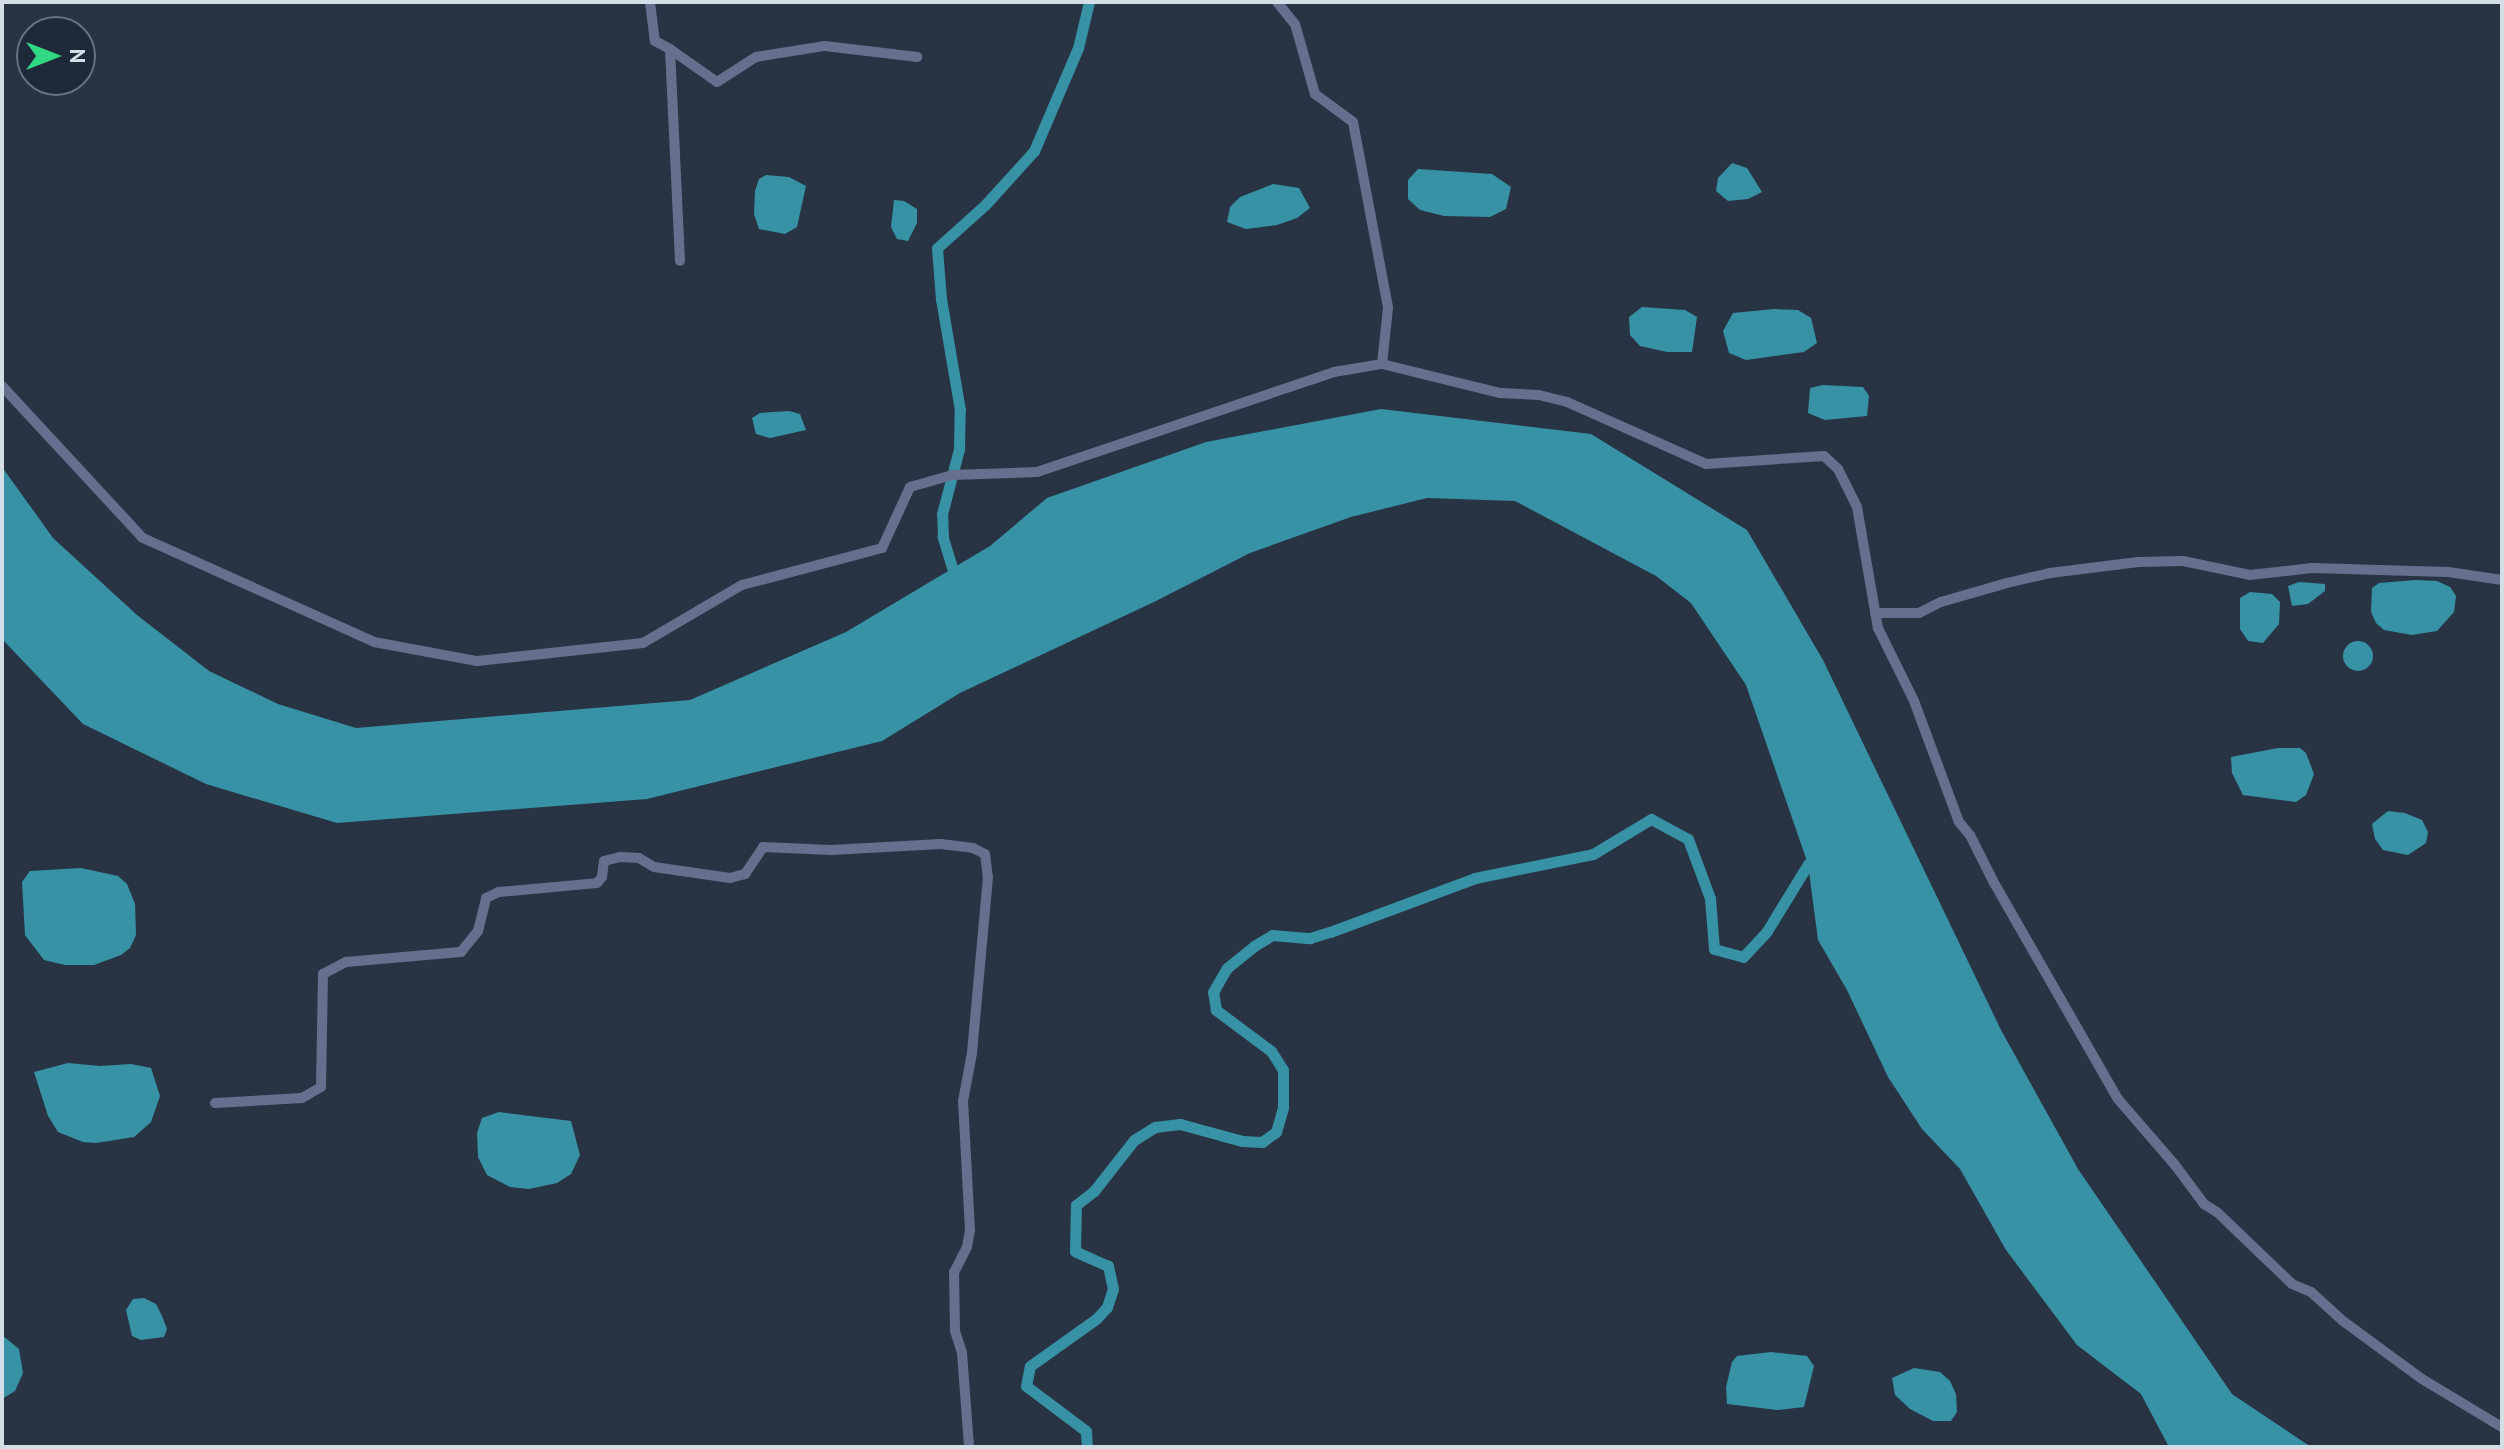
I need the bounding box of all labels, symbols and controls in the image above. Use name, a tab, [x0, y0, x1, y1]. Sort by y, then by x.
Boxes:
north arrow	[16, 16, 96, 96]
text: N	[64, 49, 92, 63]

